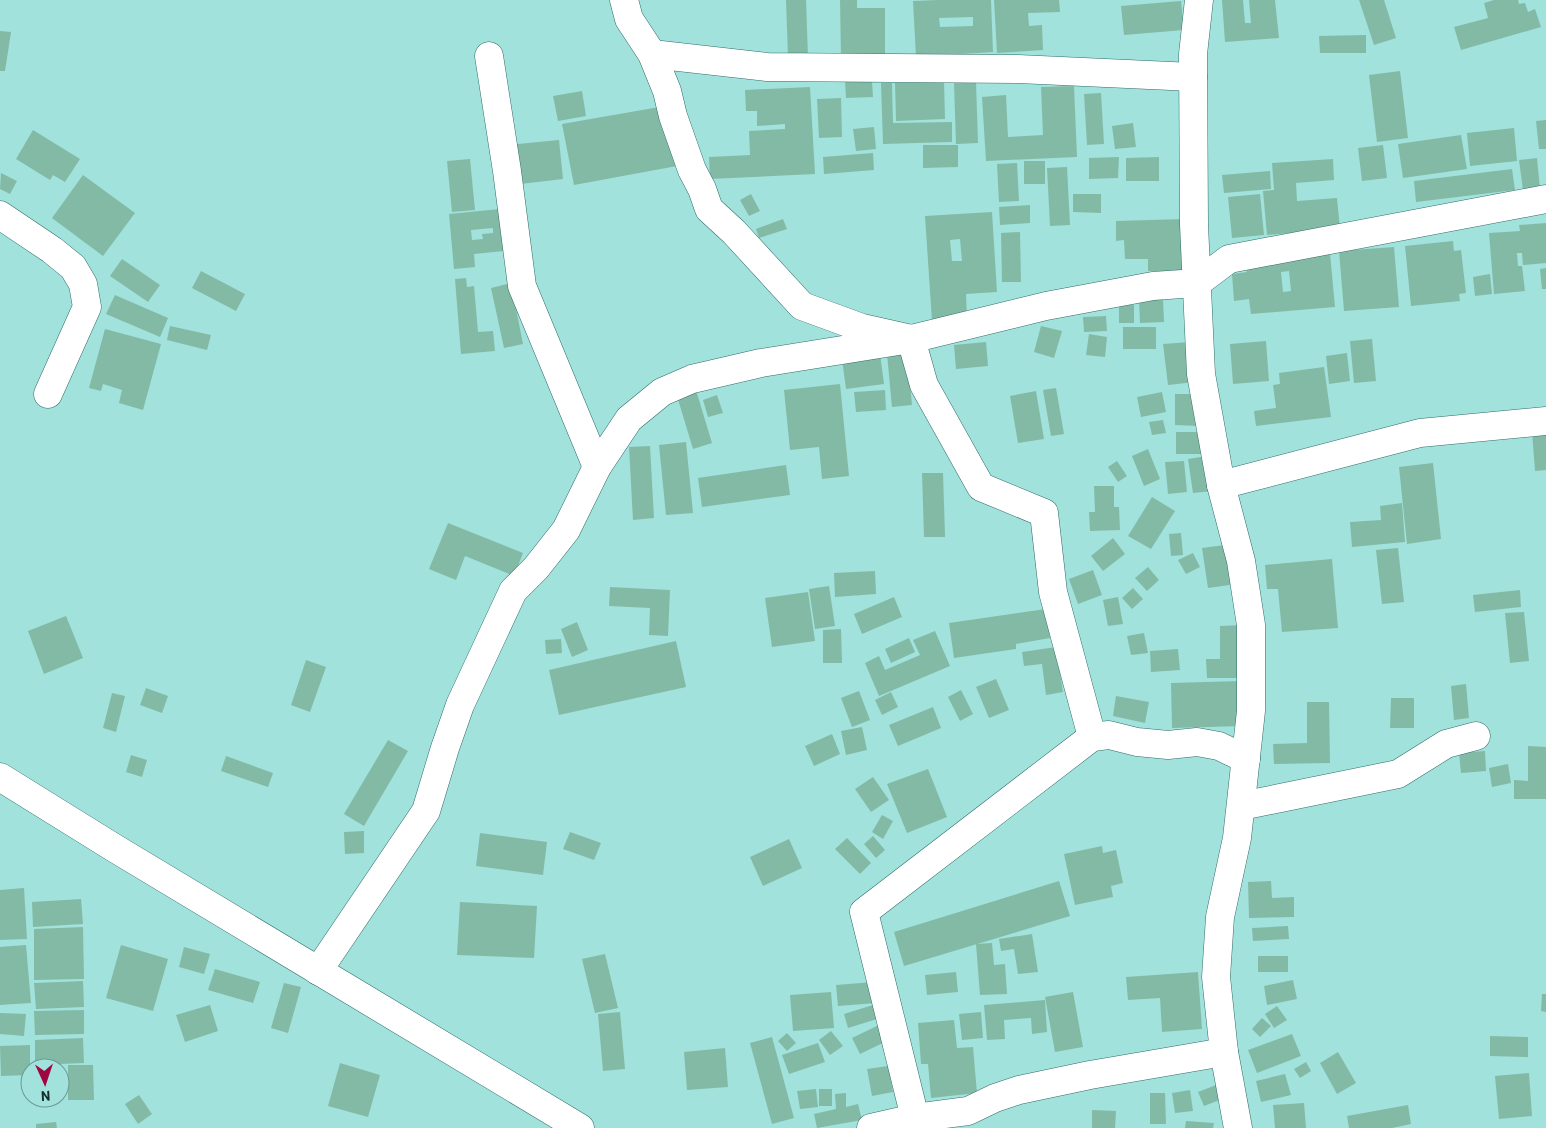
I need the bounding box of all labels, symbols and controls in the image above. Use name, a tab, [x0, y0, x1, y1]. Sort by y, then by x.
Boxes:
north arrow	[20, 1058, 70, 1108]
text: N	[41, 1088, 51, 1105]

